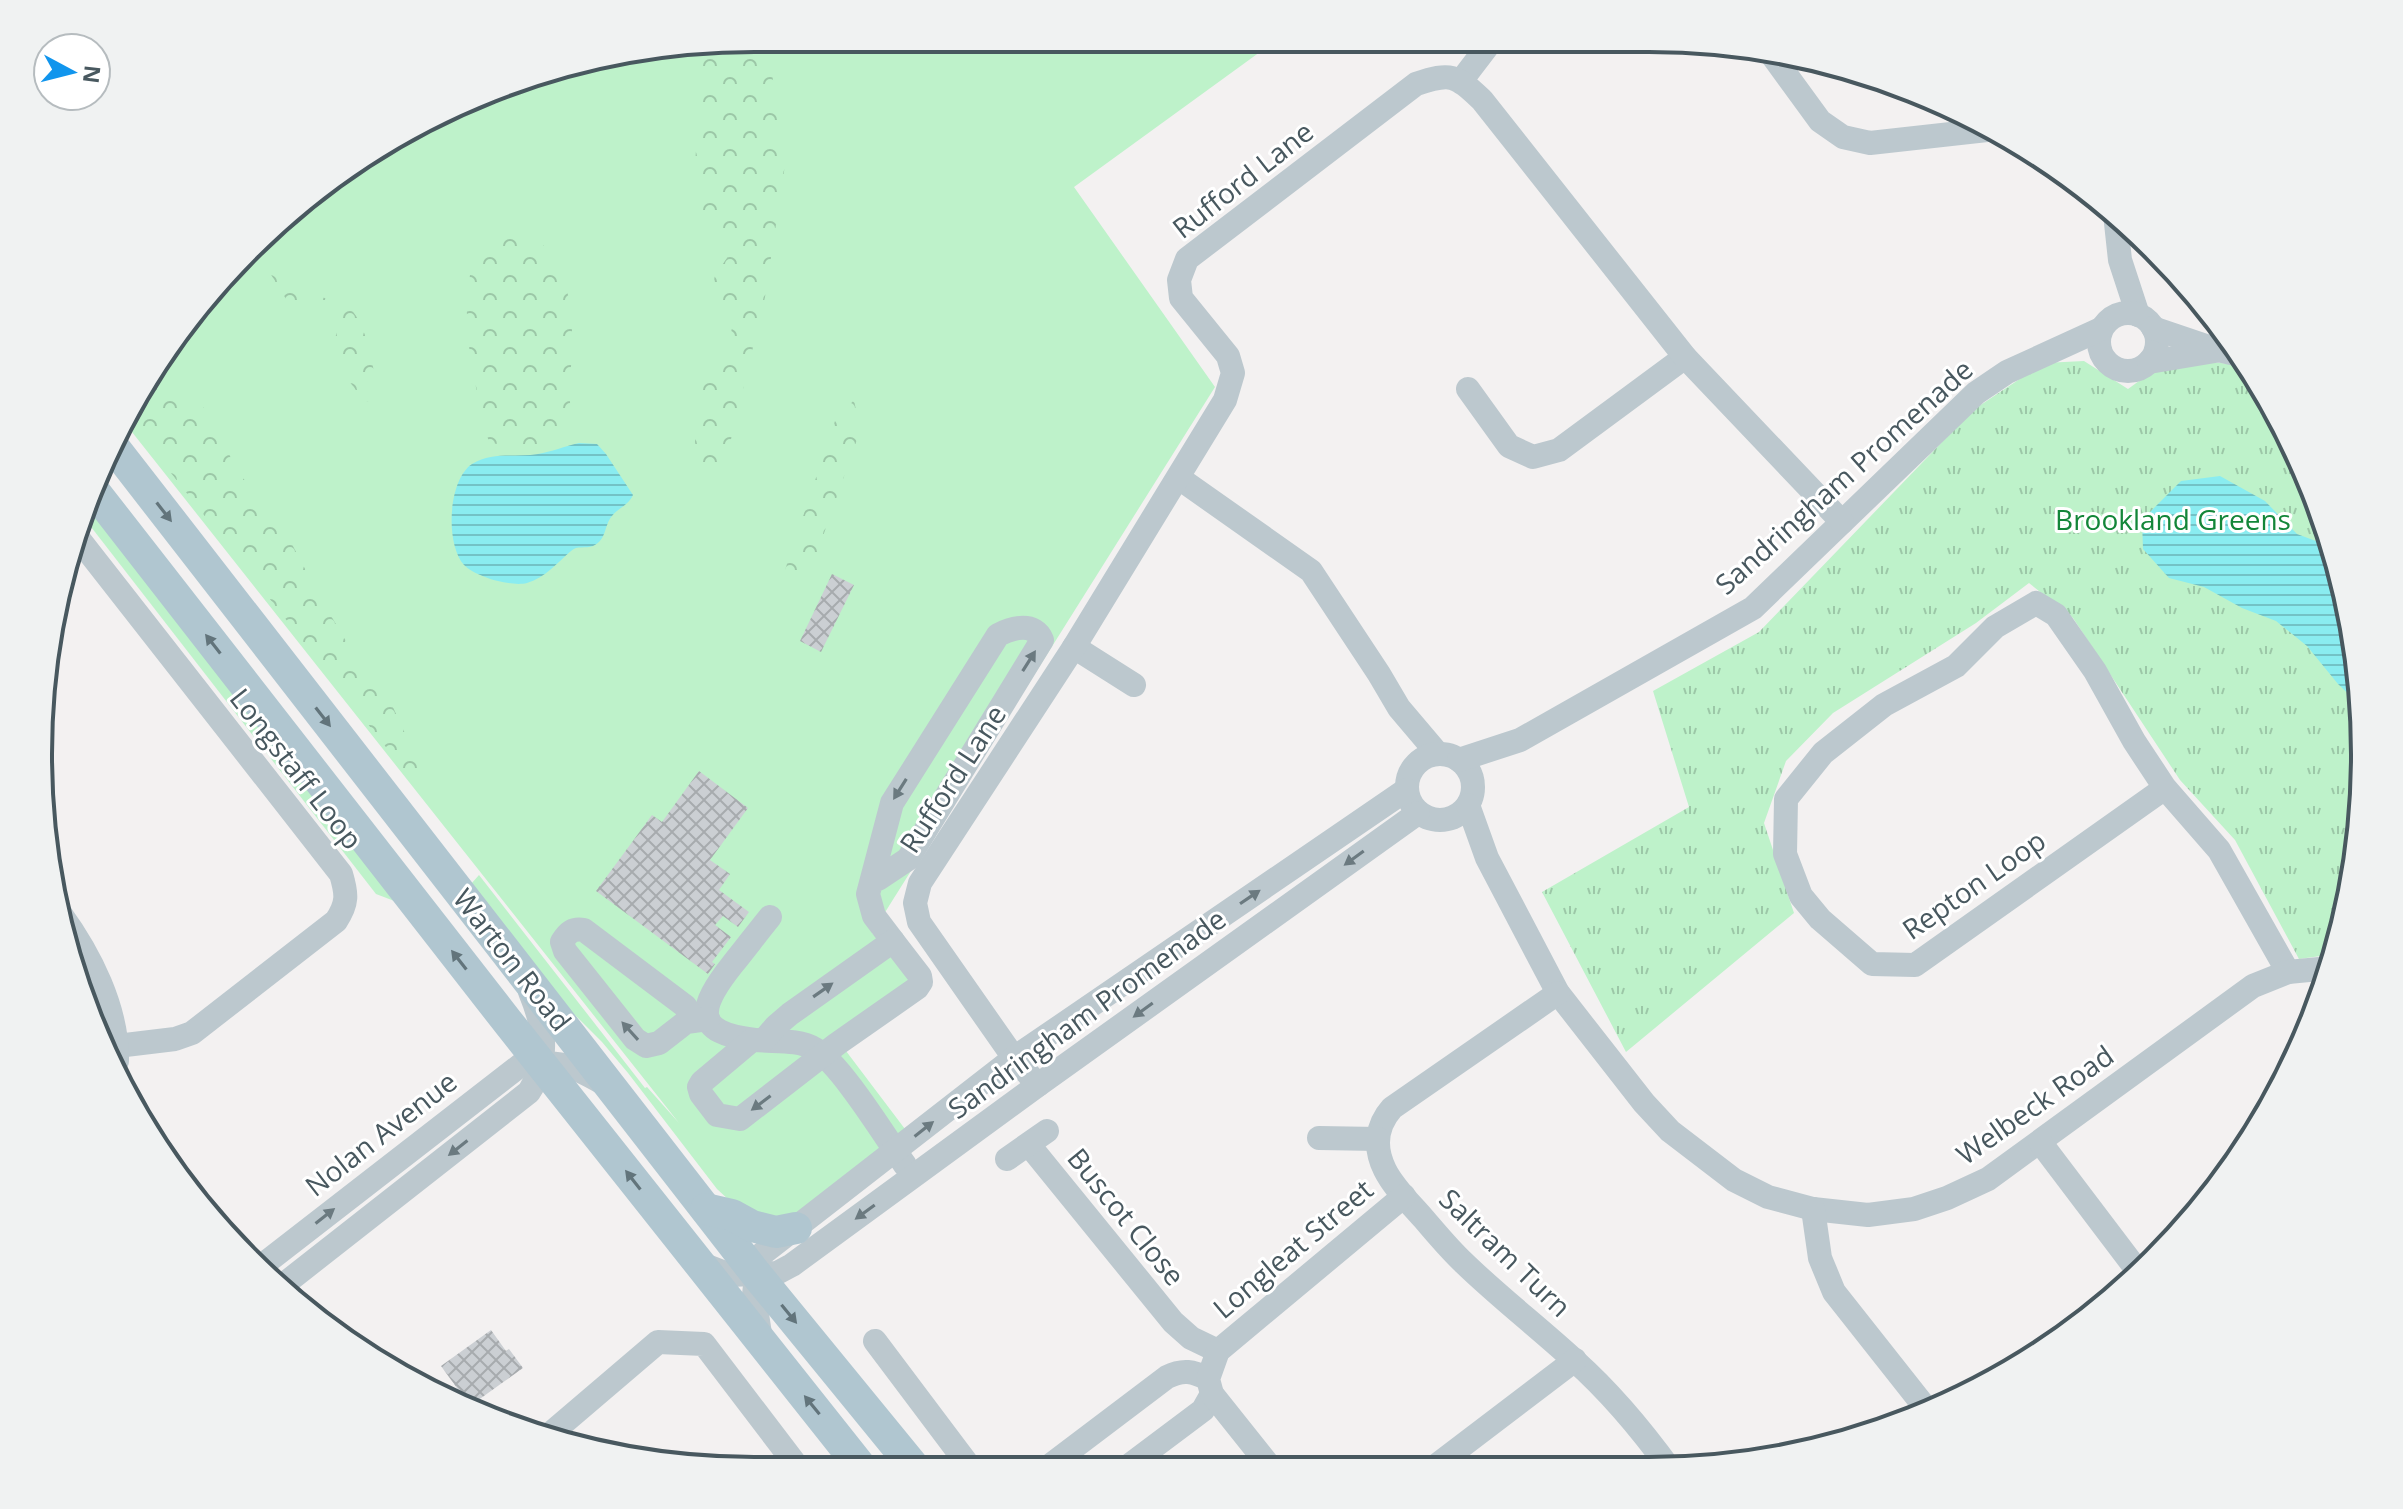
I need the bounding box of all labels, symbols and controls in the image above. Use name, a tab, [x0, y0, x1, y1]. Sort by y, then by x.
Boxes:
north arrow	[32, 32, 112, 112]
text: N	[77, 64, 109, 85]
street label: Rufford Lane	[1164, 112, 1321, 246]
street label: Sandringham Promenade	[1706, 350, 1980, 602]
park label: Brookland Greens	[2055, 500, 2291, 538]
one-way arrow	[155, 502, 171, 522]
one-way arrow	[206, 634, 222, 654]
one-way arrow	[1022, 651, 1037, 672]
street label: Longstaff Loop	[222, 680, 372, 857]
street label: Rufford Lane	[890, 697, 1014, 860]
one-way arrow	[315, 707, 331, 727]
one-way arrow	[893, 779, 908, 800]
street label: Repton Loop	[1894, 821, 2053, 948]
one-way arrow	[1344, 850, 1365, 865]
street label: Warton Road	[445, 880, 580, 1038]
one-way arrow	[1239, 890, 1260, 905]
street label: Sandringham Promenade	[940, 900, 1233, 1127]
one-way arrow	[452, 950, 468, 970]
one-way arrow	[813, 983, 834, 998]
one-way arrow	[1133, 1001, 1153, 1017]
one-way arrow	[622, 1022, 639, 1042]
street label: Welbeck Road	[1948, 1036, 2121, 1172]
street label: Nolan Avenue	[297, 1062, 464, 1204]
one-way arrow	[751, 1094, 772, 1110]
one-way arrow	[914, 1122, 934, 1138]
one-way arrow	[448, 1139, 468, 1156]
street label: Buscot Close	[1060, 1140, 1194, 1293]
one-way arrow	[625, 1170, 642, 1190]
street label: Longleat Street	[1204, 1170, 1380, 1326]
street label: Saltram Turn	[1432, 1180, 1580, 1325]
one-way arrow	[855, 1203, 875, 1219]
one-way arrow	[315, 1209, 335, 1225]
one-way arrow	[780, 1304, 797, 1324]
one-way arrow	[804, 1395, 820, 1415]

